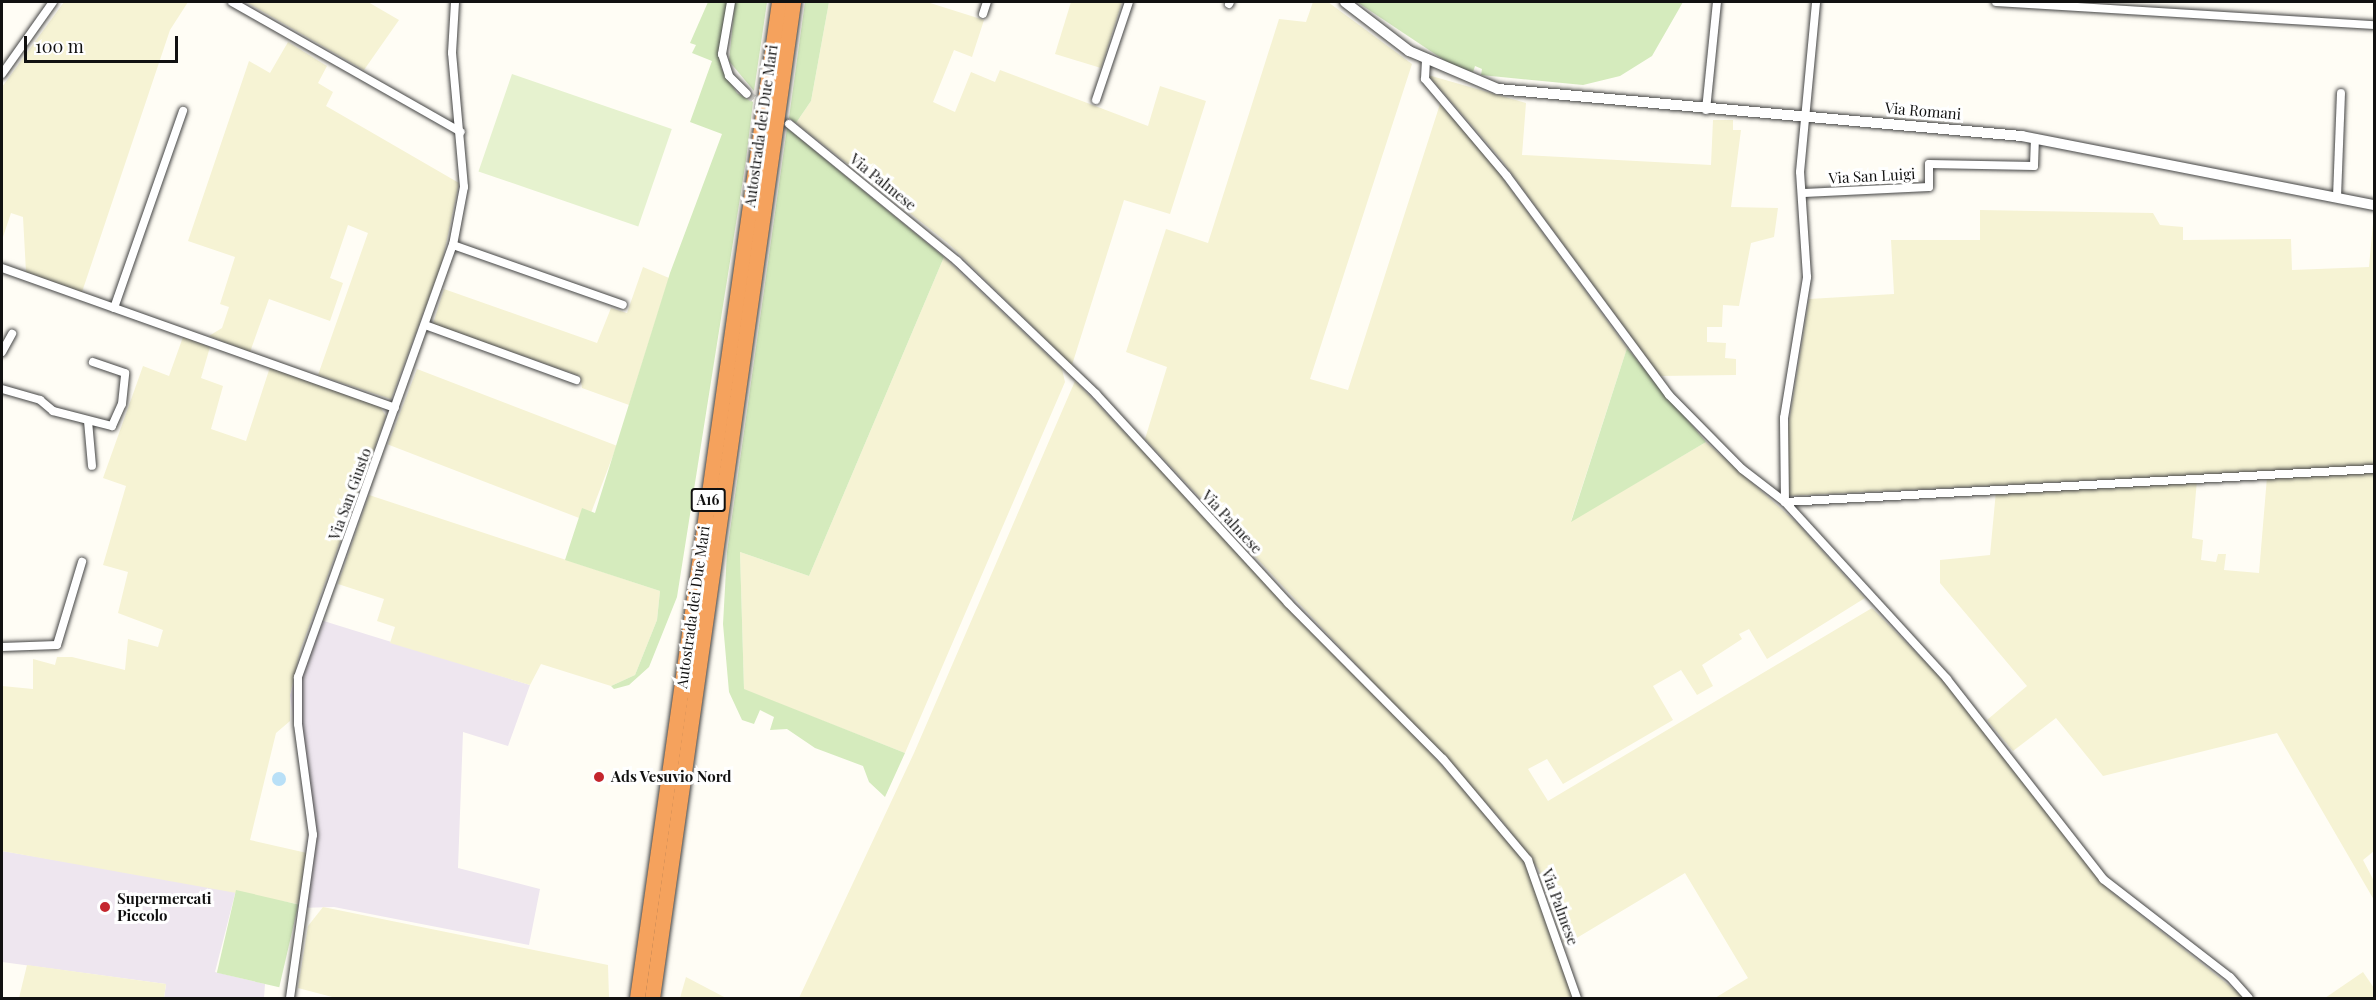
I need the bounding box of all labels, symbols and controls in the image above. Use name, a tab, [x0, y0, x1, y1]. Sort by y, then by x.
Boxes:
scale bar	[27, 24, 182, 62]
text: 100 m	[35, 34, 84, 58]
street label: Autostrada dei Due Mari	[741, 43, 781, 209]
street label: Via Romani	[1884, 99, 1962, 123]
street label: Via Palmese	[846, 150, 920, 214]
street label: Via San Luigi	[1828, 165, 1916, 187]
street label: Via San Giusto	[325, 445, 375, 543]
street label: Via Palmese	[1198, 487, 1266, 557]
road number: A16	[690, 489, 726, 511]
street label: Autostrada dei Due Mari	[673, 524, 713, 690]
place label: Ads Vesuvio Nord	[611, 768, 732, 786]
marker: Ads Vesuvio Nord	[592, 770, 606, 784]
street label: Via Palmese	[1538, 866, 1582, 948]
place label: Supermercati Piccolo	[117, 889, 211, 924]
marker: Supermercati Piccolo	[98, 900, 112, 914]

